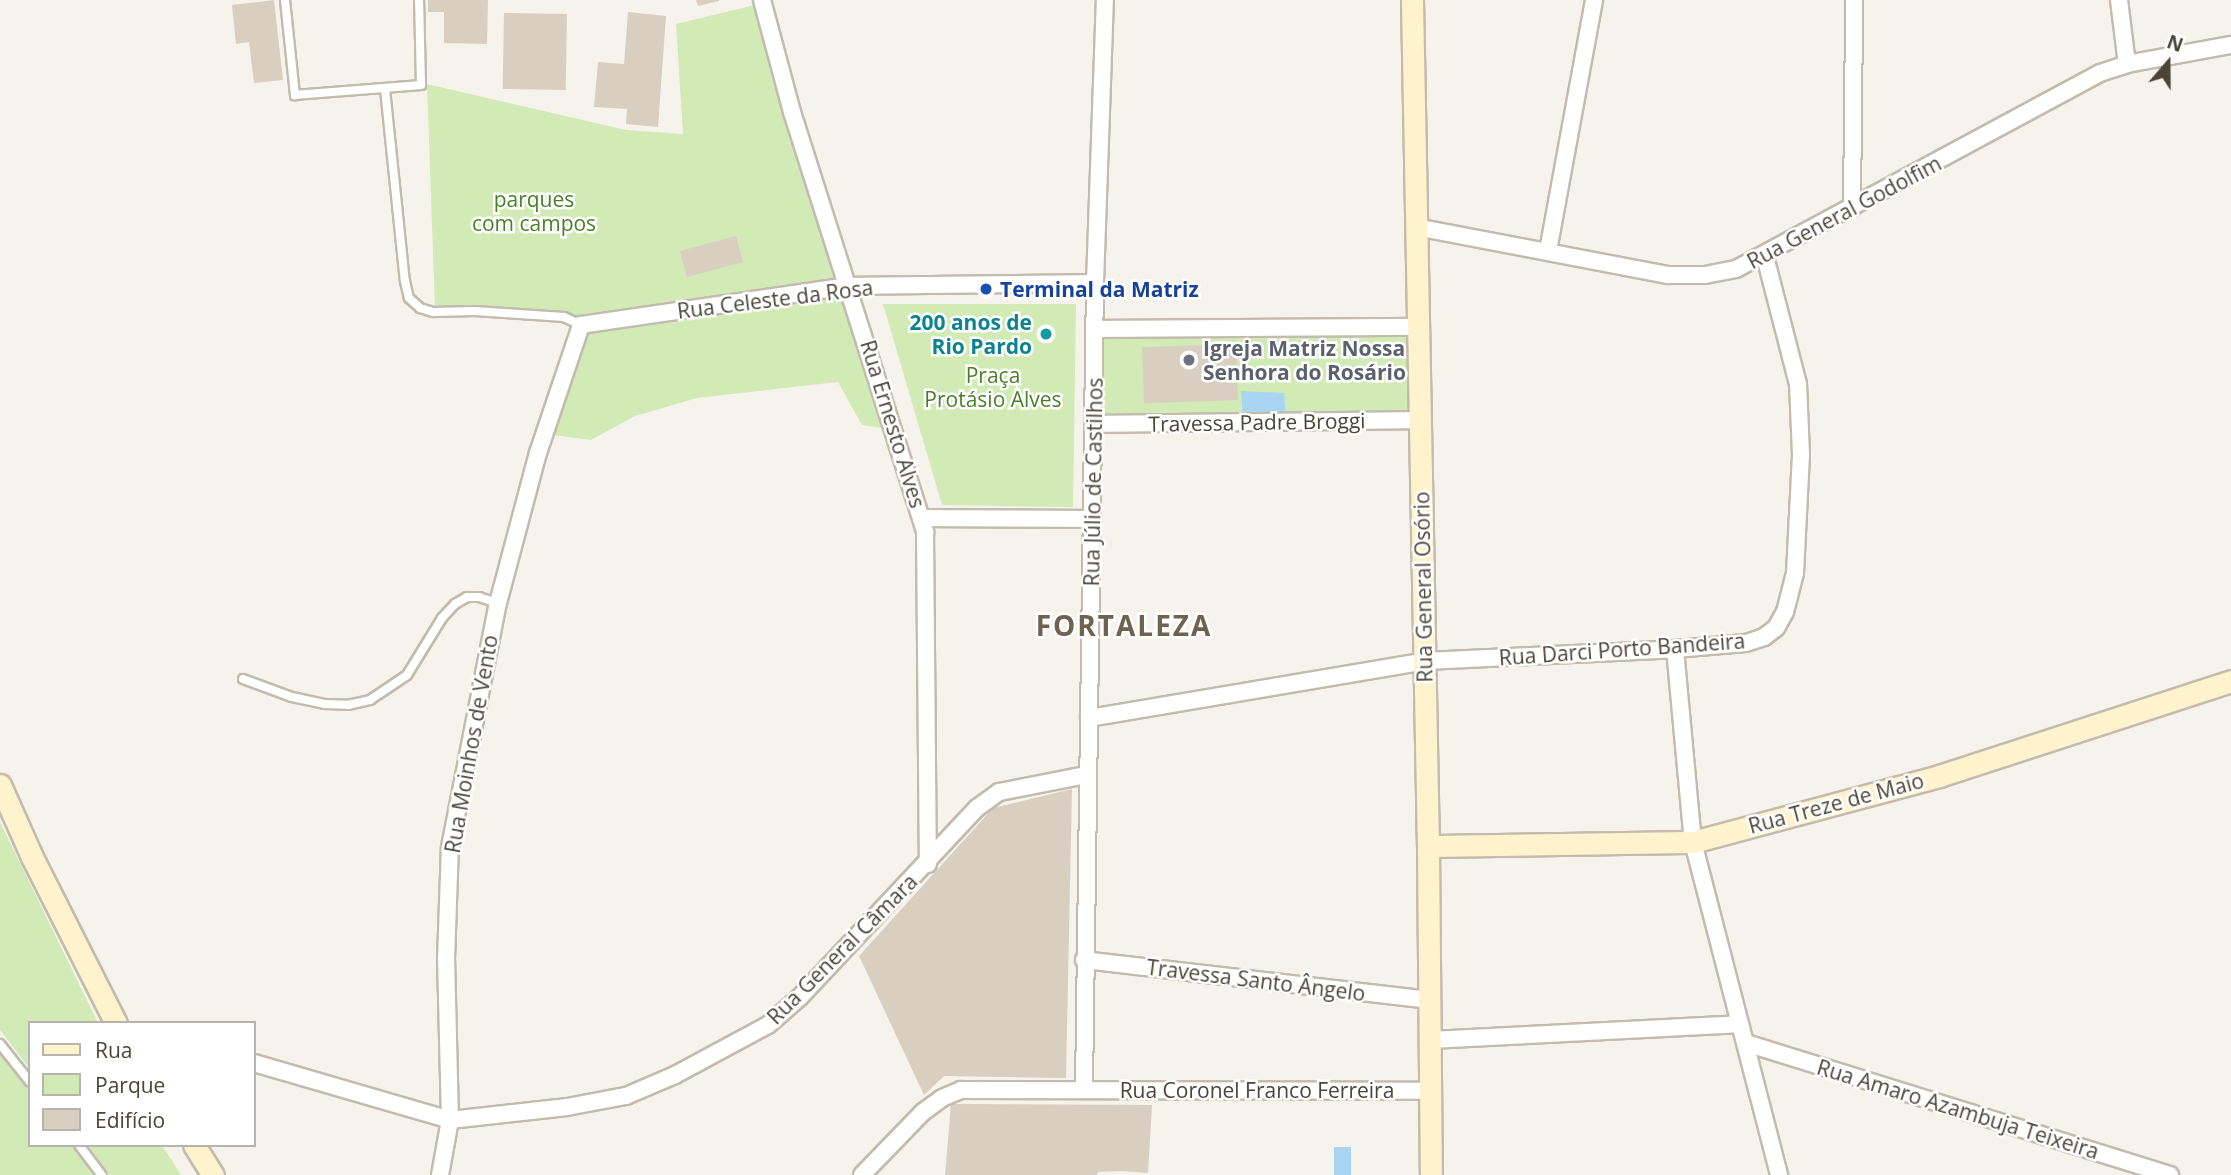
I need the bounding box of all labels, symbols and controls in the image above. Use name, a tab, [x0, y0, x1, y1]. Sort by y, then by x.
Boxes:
north arrow	[2133, 28, 2203, 98]
text: N	[2163, 28, 2187, 58]
street label: Rua General Godolfim	[1743, 150, 1945, 274]
park label: parques com campos	[472, 186, 596, 236]
street label: Rua Celeste da Rosa	[676, 274, 874, 324]
place label: Terminal da Matriz	[1000, 276, 1199, 302]
marker: Terminal da Matriz	[978, 281, 994, 297]
place label: 200 anos de Rio Pardo	[909, 309, 1032, 359]
marker: 200 anos de Rio Pardo	[1038, 326, 1054, 342]
place label: Igreja Matriz Nossa Senhora do Rosário	[1203, 335, 1406, 385]
street label: Rua Ernesto Alves	[855, 337, 931, 511]
marker: Igreja Matriz Nossa Senhora do Rosário	[1181, 352, 1197, 368]
park label: Praça Protásio Alves	[924, 362, 1062, 412]
street label: Rua Júlio de Castilhos	[1079, 377, 1107, 587]
street label: Travessa Padre Broggi	[1148, 408, 1366, 436]
street label: Rua General Osório	[1409, 491, 1437, 683]
district label: FORTALEZA	[1037, 608, 1211, 642]
street label: Rua Darci Porto Bandeira	[1498, 628, 1746, 670]
street label: Rua Moinhos de Vento	[439, 633, 503, 855]
street label: Rua Treze de Maio	[1746, 767, 1926, 839]
street label: Rua General Câmara	[762, 869, 922, 1029]
street label: Travessa Santo Ângelo	[1145, 954, 1367, 1006]
legend	[28, 1021, 256, 1147]
text: Rua	[95, 1036, 133, 1064]
street label: Rua Amaro Azambuja Teixeira	[1814, 1054, 2102, 1164]
text: Parque	[95, 1071, 165, 1099]
street label: Rua Coronel Franco Ferreira	[1120, 1077, 1394, 1103]
text: Edifício	[95, 1106, 165, 1134]

